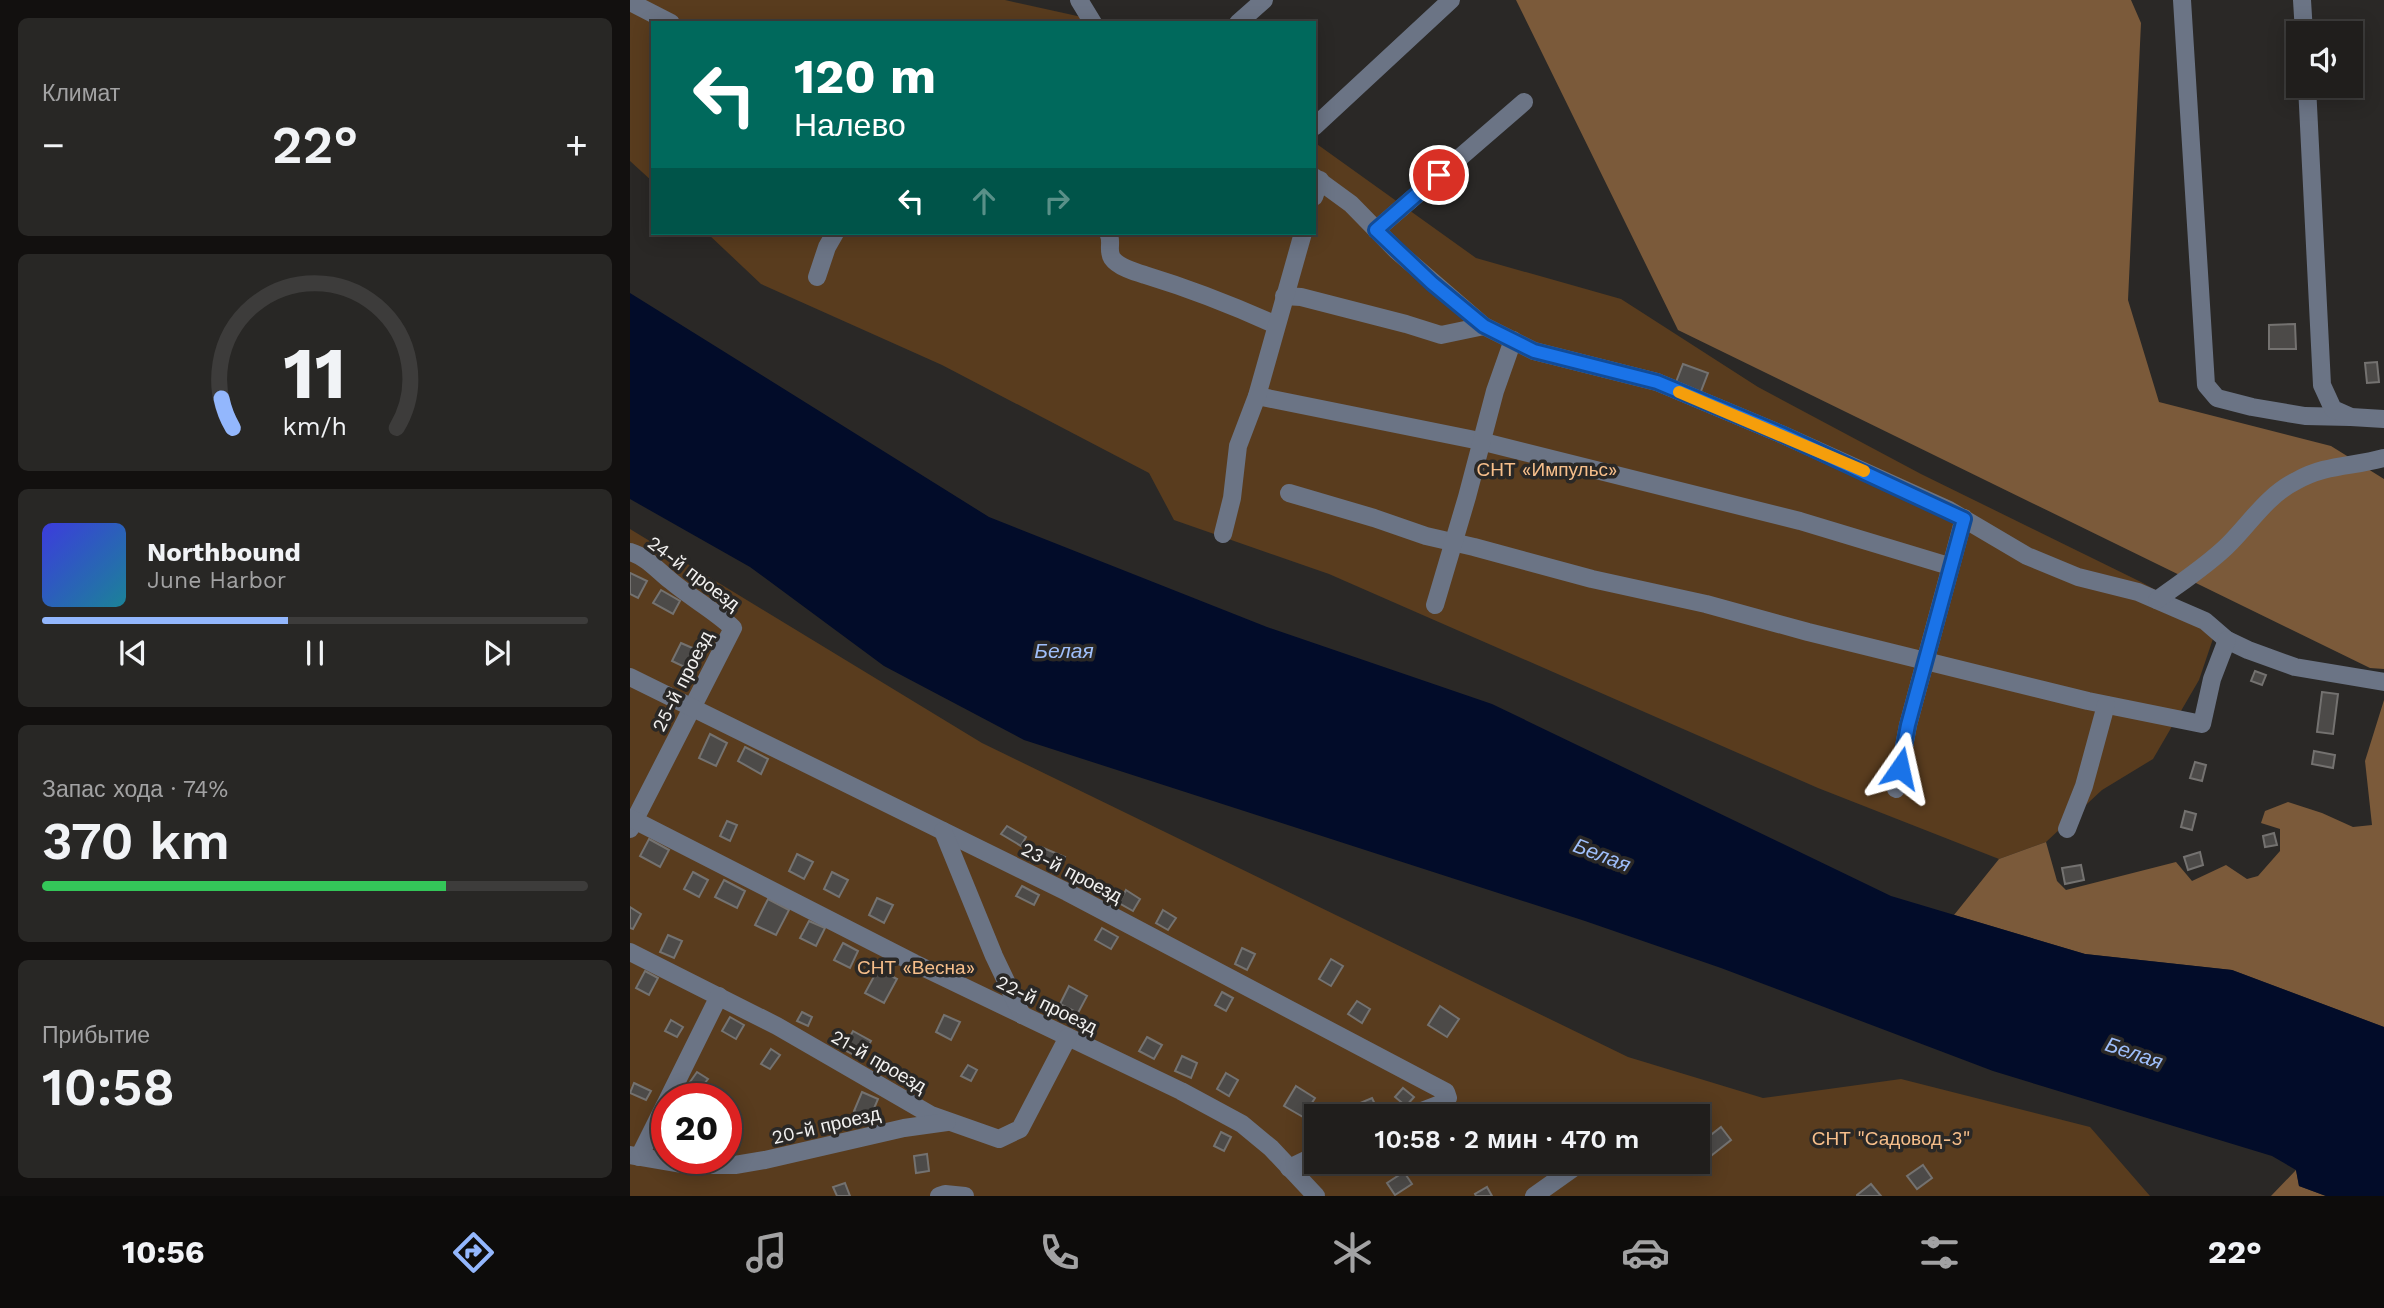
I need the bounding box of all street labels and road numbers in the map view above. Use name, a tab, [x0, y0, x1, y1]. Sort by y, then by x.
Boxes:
street label: 24-й проезд	[643, 531, 744, 616]
street label: 25-й проезд	[647, 627, 718, 735]
street label: 23-й проезд	[1018, 837, 1126, 908]
street label: 22-й проезд	[993, 970, 1101, 1039]
street label: 21-й проезд	[827, 1025, 931, 1098]
street label: 20-й проезд	[770, 1102, 883, 1149]

